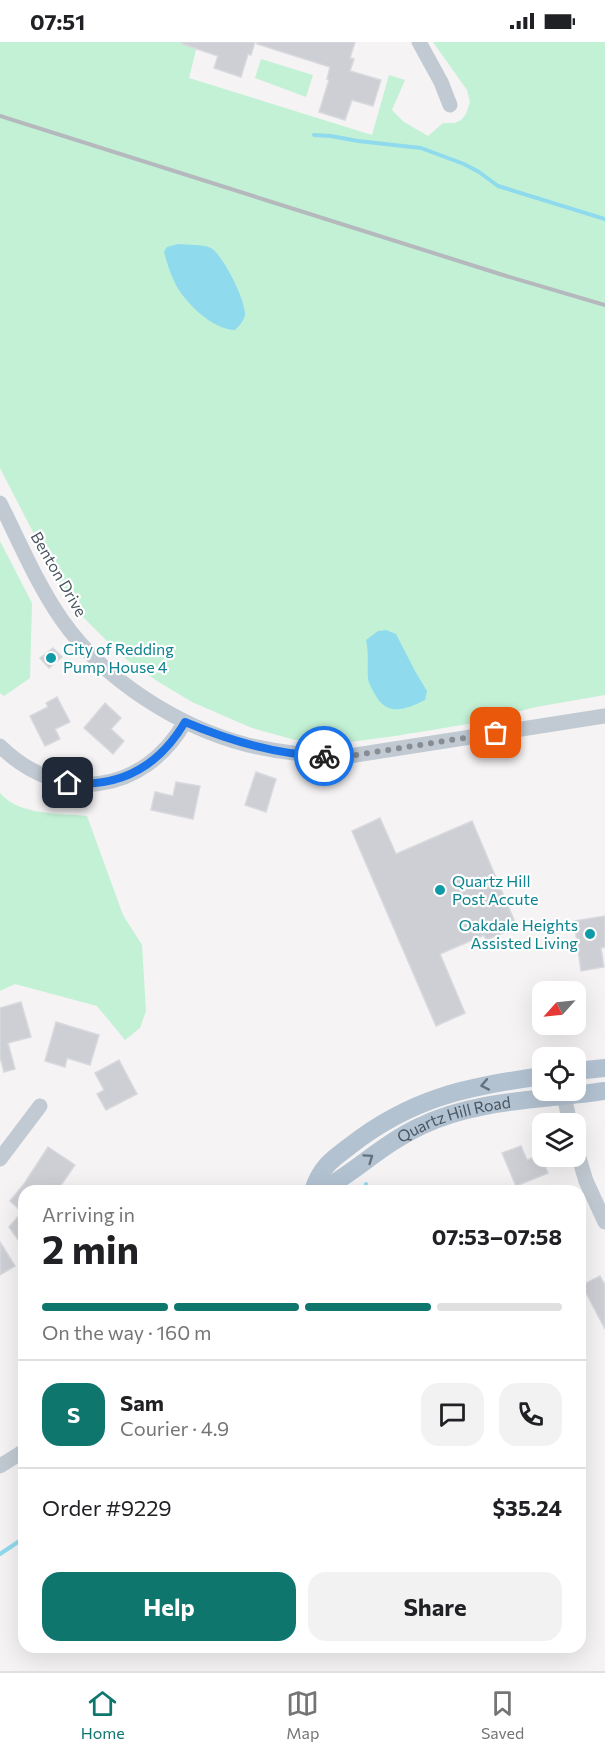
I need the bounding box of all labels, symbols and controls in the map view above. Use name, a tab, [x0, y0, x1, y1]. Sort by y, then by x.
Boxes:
text: 07:51	[30, 8, 85, 35]
street label: Benton Drive	[27, 528, 91, 620]
place label: City of Redding Pump House 4	[63, 639, 174, 676]
marker: City of Redding Pump House 4	[44, 651, 58, 665]
pin	[470, 707, 521, 758]
icon: bag	[479, 716, 512, 749]
courier	[294, 726, 354, 786]
icon: bike	[308, 740, 341, 773]
pin	[42, 757, 93, 808]
icon: home	[51, 766, 84, 799]
place label: Quartz Hill Post Accute	[452, 871, 538, 908]
marker: Quartz Hill Post Accute	[433, 883, 447, 897]
place label: Oakdale Heights Assisted Living	[459, 915, 578, 952]
marker: Oakdale Heights Assisted Living	[583, 927, 597, 941]
north arrow	[532, 981, 586, 1035]
map controls	[532, 981, 586, 1167]
button: locate	[532, 1047, 586, 1101]
one-way arrow	[481, 1078, 491, 1091]
street label: Quartz Hill Road	[393, 1092, 512, 1146]
button: layers	[532, 1113, 586, 1167]
one-way arrow	[362, 1154, 373, 1165]
text: Arriving in	[42, 1202, 135, 1226]
text: 07:53–07:58	[432, 1223, 562, 1250]
text: 2 min	[42, 1224, 139, 1272]
text: On the way · 160 m	[42, 1320, 211, 1344]
button: chat	[421, 1383, 484, 1446]
button: phone	[499, 1383, 562, 1446]
text: Sam	[120, 1389, 164, 1416]
text: S	[67, 1401, 80, 1428]
text: Courier · 4.9	[120, 1416, 229, 1440]
text: Order #9229	[42, 1494, 172, 1521]
text: $35.24	[492, 1494, 562, 1521]
button: Help	[42, 1572, 296, 1641]
button: Share	[308, 1572, 562, 1641]
tab: Home	[81, 1687, 125, 1742]
tab: Map	[286, 1687, 319, 1742]
tab: Saved	[481, 1687, 524, 1742]

